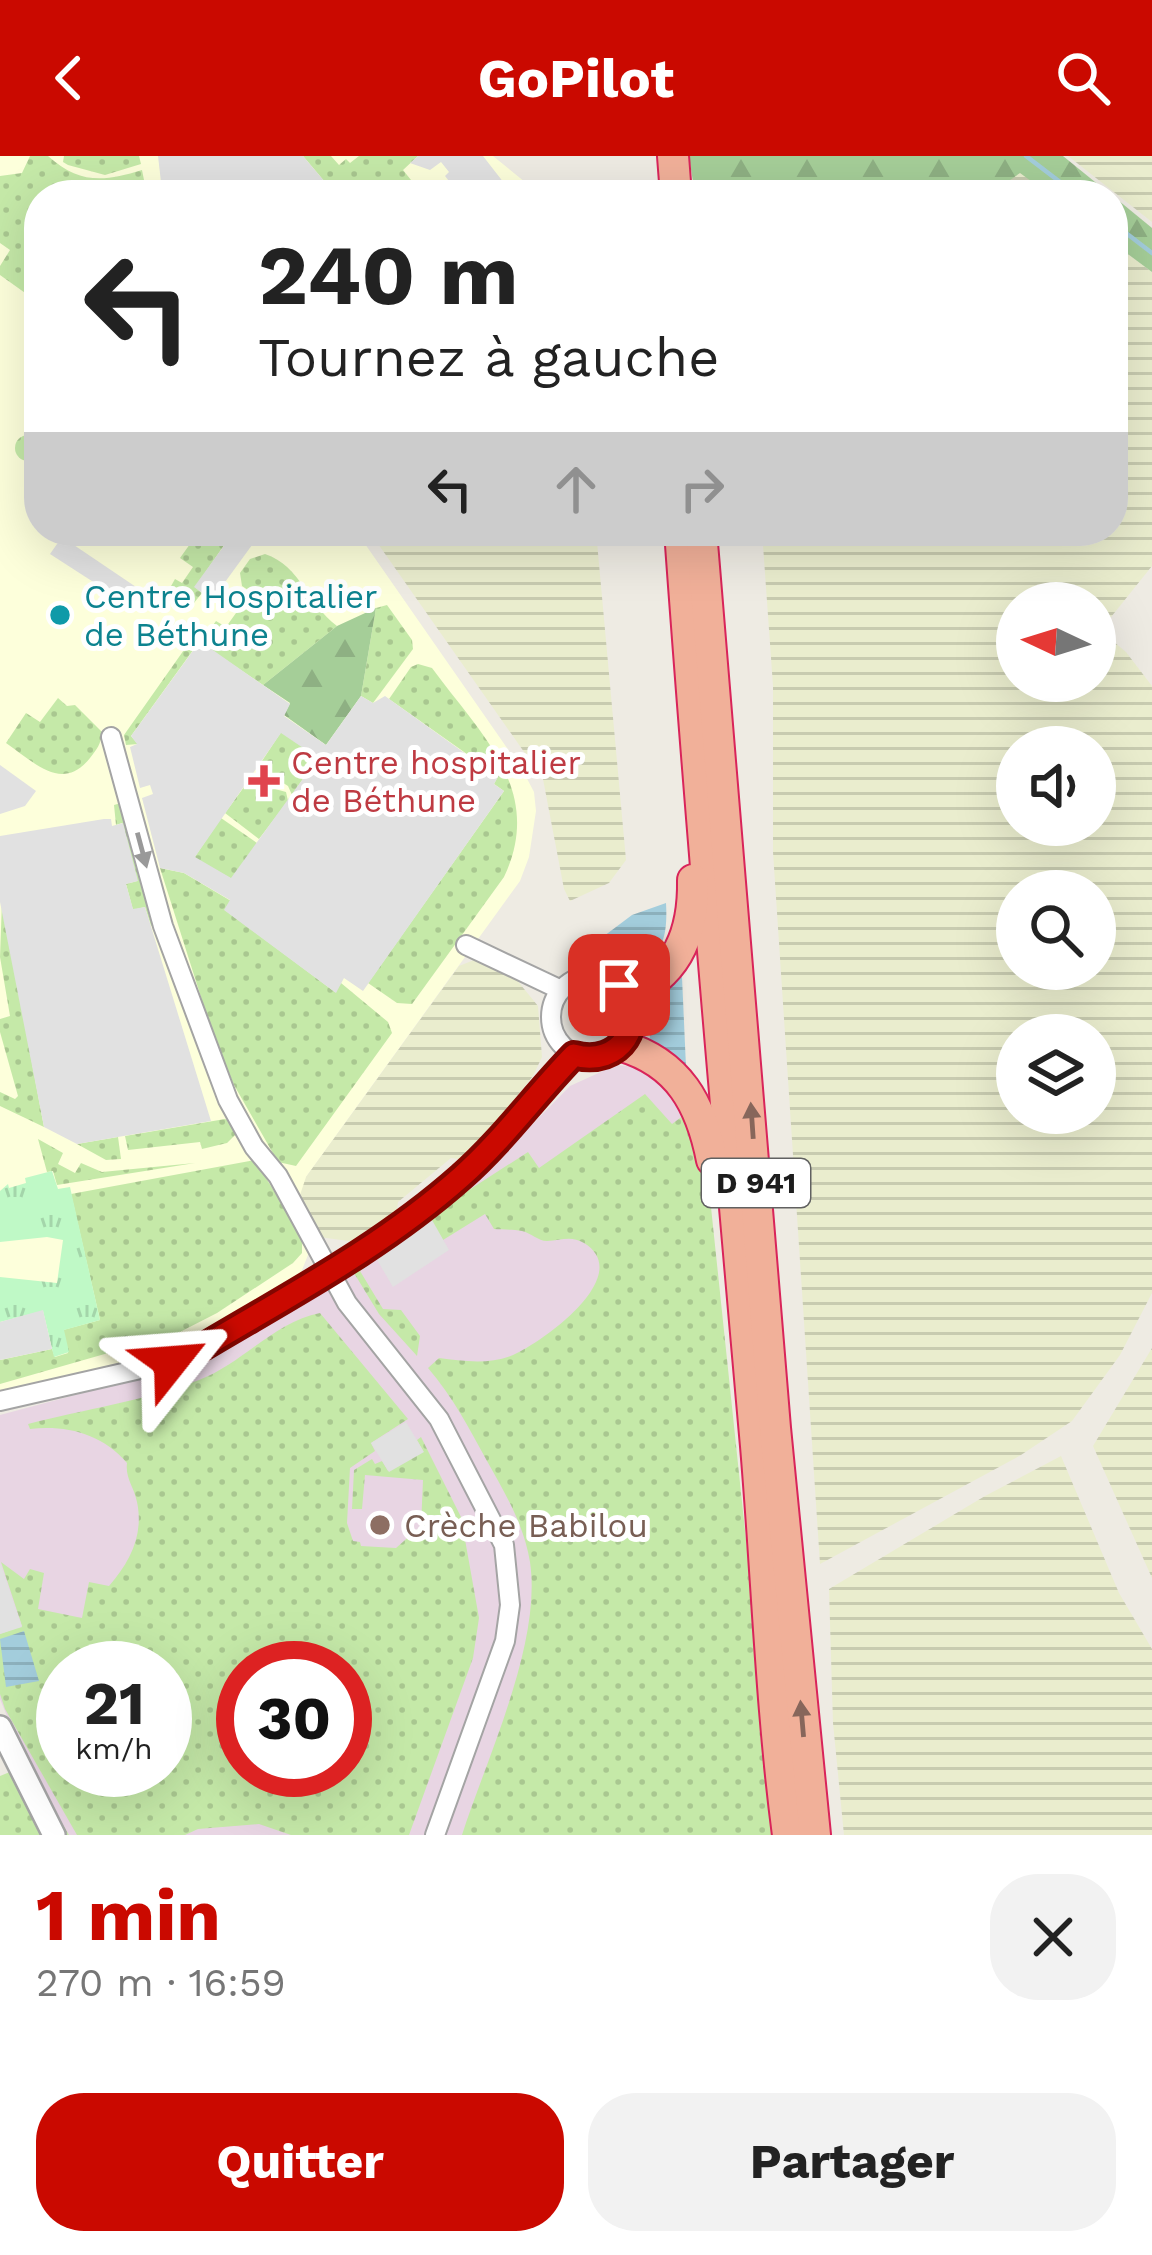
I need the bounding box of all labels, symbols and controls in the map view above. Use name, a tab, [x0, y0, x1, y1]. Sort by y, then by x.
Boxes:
icon: back	[36, 45, 102, 111]
icon: search	[1050, 45, 1116, 111]
text: GoPilot	[478, 47, 674, 110]
text: 240 m	[258, 226, 519, 324]
icon: left	[60, 228, 216, 384]
text: Tournez à gauche	[258, 326, 719, 389]
icon: left	[417, 456, 483, 522]
icon: ahead	[543, 456, 609, 522]
icon: right	[669, 456, 735, 522]
place label: Centre Hospitalier de Béthune	[84, 577, 377, 654]
north arrow	[996, 582, 1116, 702]
map controls	[996, 582, 1116, 1134]
marker: Centre Hospitalier de Béthune	[47, 602, 73, 628]
button: sound	[996, 726, 1116, 846]
place label: Centre hospitalier de Béthune	[291, 743, 581, 820]
marker: Centre hospitalier de Béthune	[248, 765, 280, 797]
one-way arrow	[133, 832, 152, 869]
button: search	[996, 870, 1116, 990]
pin	[568, 934, 670, 1036]
icon: arrive	[586, 952, 652, 1018]
button: layers	[996, 1014, 1116, 1134]
one-way arrow	[742, 1102, 761, 1139]
road number: D 941	[702, 1159, 810, 1207]
position arrow	[108, 1299, 234, 1425]
place label: Crèche Babilou	[404, 1506, 648, 1545]
marker: Crèche Babilou	[367, 1512, 393, 1538]
speed limit sign: 30	[216, 1641, 372, 1797]
text: 21	[83, 1668, 145, 1739]
one-way arrow	[792, 1700, 811, 1737]
text: km/h	[75, 1731, 153, 1766]
text: 1 min	[36, 1873, 221, 1957]
button: close	[990, 1874, 1116, 2000]
text: 270 m · 16:59	[36, 1960, 286, 2005]
button: Quitter	[36, 2093, 564, 2231]
button: Partager	[588, 2093, 1116, 2231]

